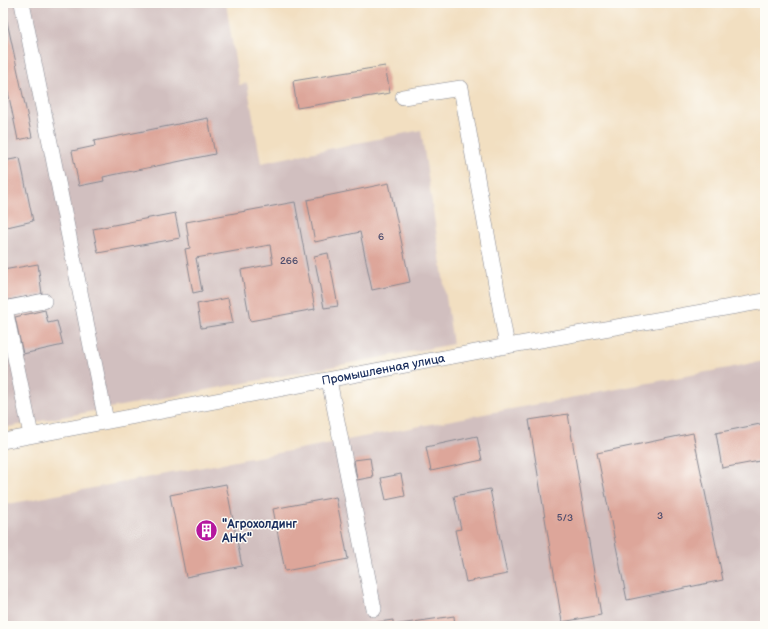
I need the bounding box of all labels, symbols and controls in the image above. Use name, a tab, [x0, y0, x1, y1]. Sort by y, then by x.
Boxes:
house number: 6	[378, 231, 384, 243]
house number: 266	[280, 255, 298, 267]
street label: Промышленная улица	[320, 350, 446, 388]
house number: 3	[657, 510, 663, 522]
house number: 5/3	[557, 512, 573, 524]
place label: "Агрохолдинг АНК"	[221, 517, 297, 546]
building icon: "Агрохолдинг АНК"	[193, 518, 219, 544]

